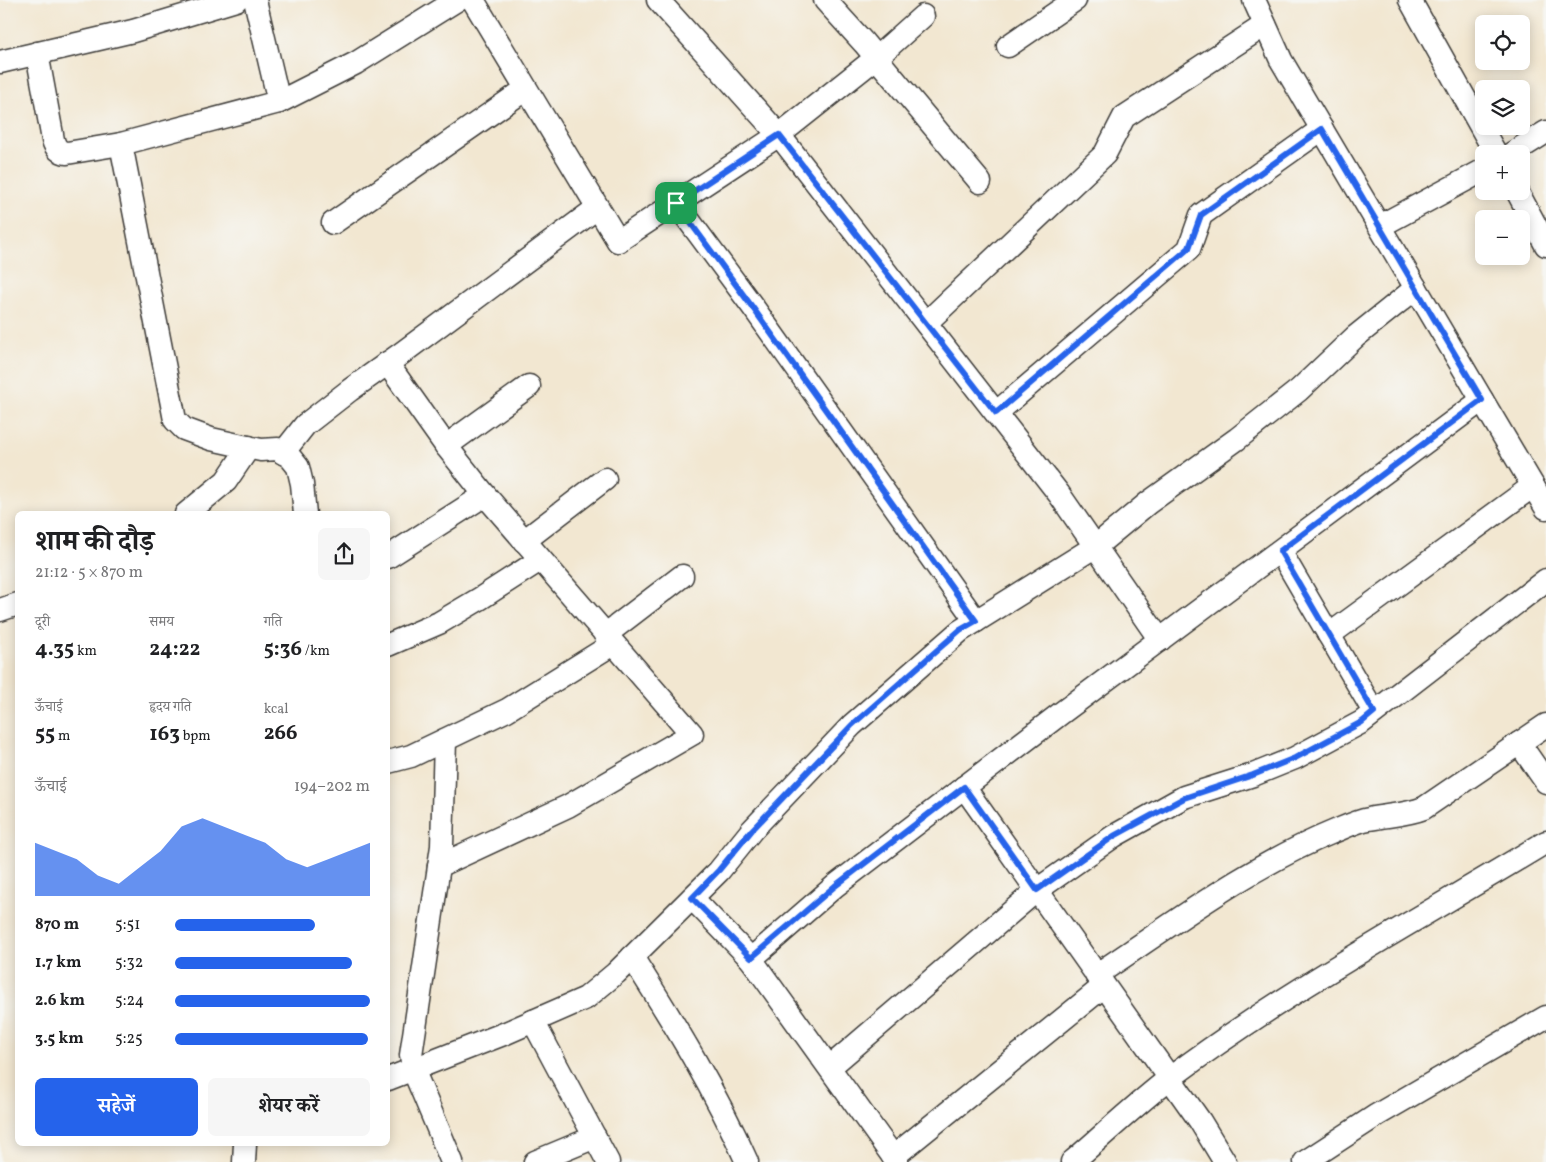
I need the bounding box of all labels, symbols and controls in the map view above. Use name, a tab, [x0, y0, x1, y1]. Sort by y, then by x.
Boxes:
map controls	[1475, 15, 1530, 265]
button: locate	[1475, 15, 1530, 70]
button: layers	[1475, 80, 1530, 135]
button: +	[1475, 145, 1530, 200]
pin	[655, 182, 697, 224]
icon: arrive	[662, 189, 690, 217]
button: −	[1475, 210, 1530, 265]
text: शाम की दौड़	[35, 523, 154, 562]
button: share	[318, 528, 370, 580]
text: 21:12 · 5 × 870 m	[35, 562, 143, 584]
text: दूरी	[35, 613, 50, 632]
text: समय	[149, 613, 174, 632]
text: गति	[264, 613, 282, 632]
text: 4.35	[35, 635, 74, 664]
text: 24:22	[149, 635, 200, 664]
text: 5:36	[264, 635, 302, 664]
text: km	[74, 642, 97, 661]
text: /km	[302, 642, 330, 661]
text: ऊँचाई	[35, 698, 63, 717]
text: हृदय गति	[149, 698, 191, 717]
text: kcal	[264, 700, 289, 719]
text: 266	[264, 719, 298, 748]
text: 55	[35, 720, 55, 749]
text: 163	[149, 720, 180, 749]
text: m	[55, 727, 70, 746]
text: bpm	[180, 727, 211, 746]
text: ऊँचाई	[35, 776, 67, 798]
text: 194–202 m	[294, 776, 370, 798]
text: 870 m	[35, 914, 79, 936]
text: 5:51	[115, 914, 140, 936]
text: 1.7 km	[35, 952, 82, 974]
text: 5:32	[115, 952, 143, 974]
text: 2.6 km	[35, 990, 85, 1012]
text: 5:24	[115, 990, 144, 1012]
text: 3.5 km	[35, 1028, 84, 1050]
text: 5:25	[115, 1028, 143, 1050]
button: सहेजें	[35, 1078, 198, 1136]
button: शेयर करें	[208, 1078, 370, 1136]

